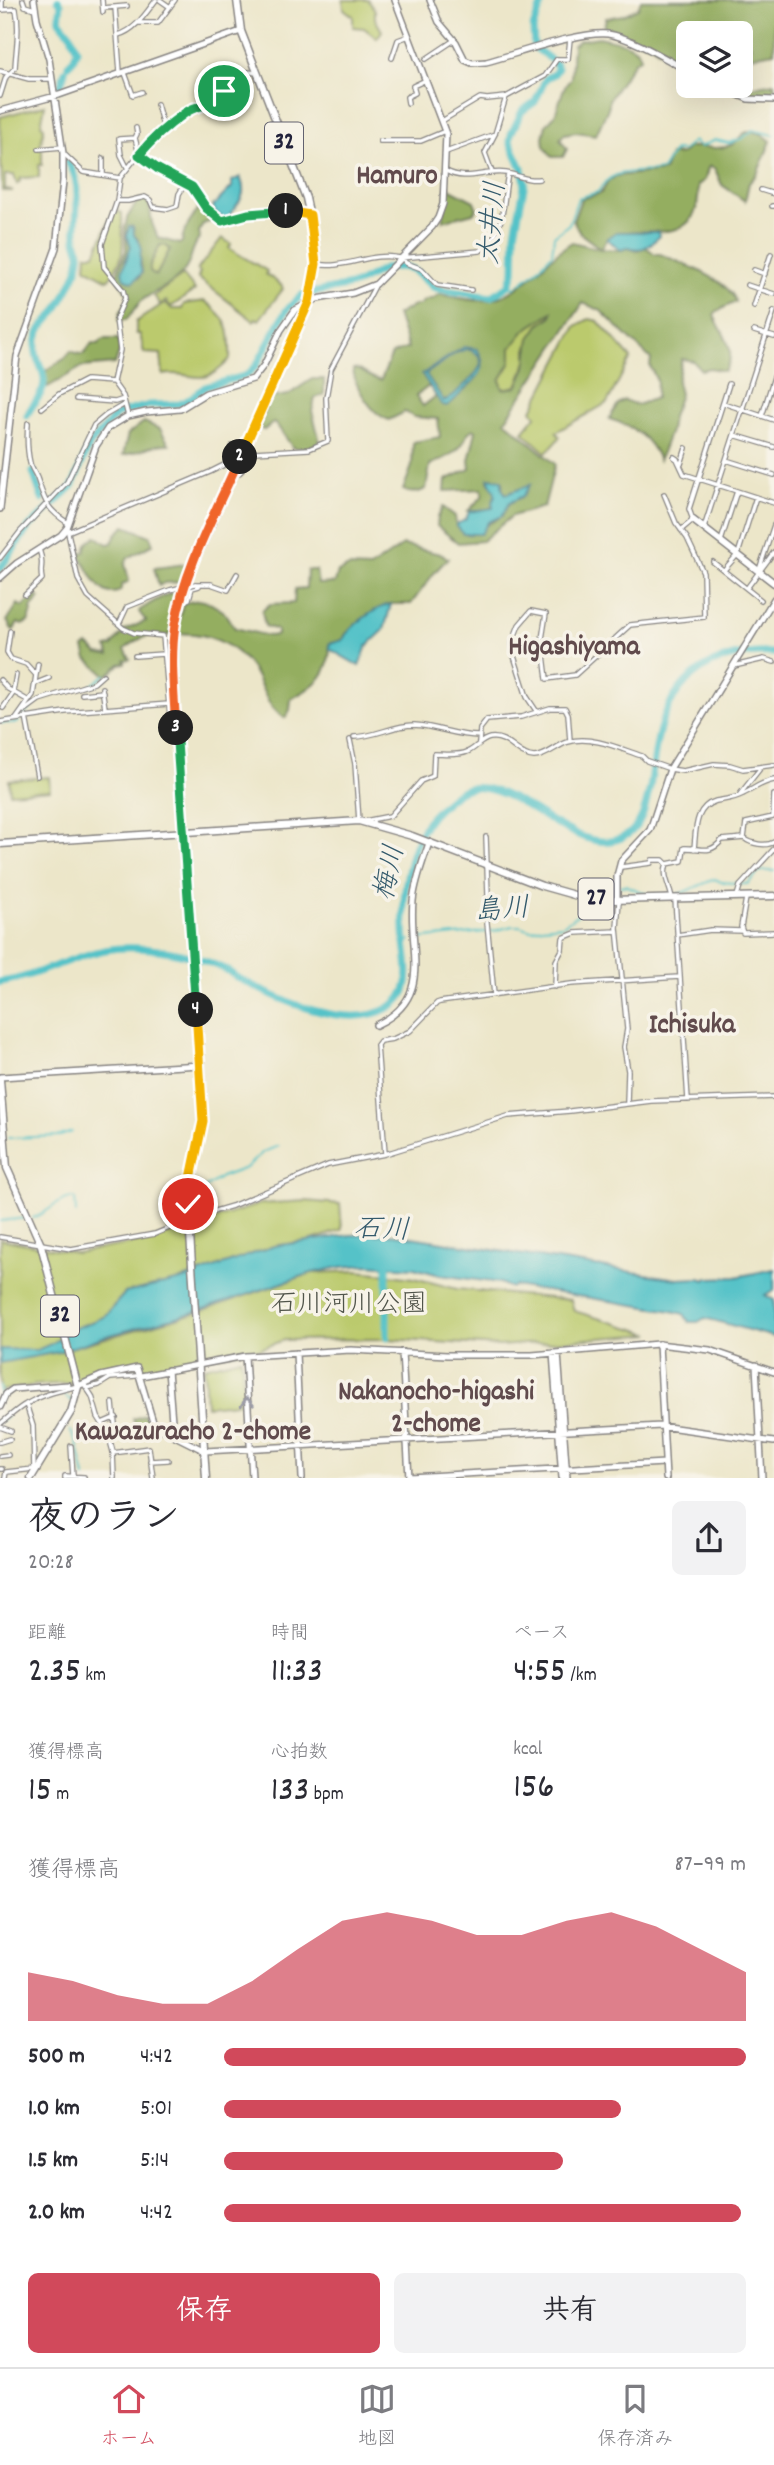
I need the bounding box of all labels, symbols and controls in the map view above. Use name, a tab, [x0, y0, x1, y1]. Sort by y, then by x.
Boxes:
map controls	[676, 21, 753, 98]
button: layers	[676, 21, 753, 98]
pin	[194, 61, 254, 121]
icon: arrive	[205, 72, 243, 110]
road number: 32	[265, 122, 303, 163]
district label: Hamuro	[356, 158, 438, 198]
water label: 太井川	[471, 179, 519, 267]
pin: 1	[268, 194, 304, 228]
text: 1	[283, 197, 288, 224]
pin: 2	[222, 440, 258, 475]
text: 2	[235, 443, 244, 470]
district label: Higashiyama	[508, 629, 641, 669]
pin: 3	[158, 710, 194, 746]
text: 3	[171, 714, 180, 741]
water label: 梅川	[367, 841, 417, 905]
road number: 27	[578, 878, 614, 919]
water label: 島川	[473, 890, 531, 934]
pin: 4	[178, 992, 214, 1028]
text: 4	[192, 996, 199, 1023]
district label: Ichisuka	[649, 1007, 736, 1047]
pin	[158, 1174, 218, 1234]
icon: check	[169, 1185, 207, 1223]
water label: 石川	[353, 1211, 411, 1253]
park label: 石川河川公園	[271, 1287, 427, 1324]
road number: 32	[41, 1296, 79, 1336]
district label: Nakanocho-higashi 2-chome	[338, 1374, 534, 1446]
one-way arrow	[240, 1396, 255, 1407]
district label: Kawazuracho 2-chome	[75, 1414, 311, 1454]
text: 夜のラン	[28, 1493, 180, 1548]
button: share	[672, 1501, 746, 1575]
text: 20:28	[28, 1547, 74, 1580]
text: 距離	[28, 1621, 66, 1648]
text: 時間	[271, 1621, 309, 1648]
text: ペース	[513, 1621, 569, 1648]
text: 2.35	[28, 1648, 81, 1698]
text: 11:33	[271, 1648, 323, 1698]
text: 4:55	[513, 1648, 566, 1698]
text: km	[81, 1663, 106, 1690]
text: /km	[566, 1663, 597, 1690]
text: kcal	[513, 1737, 542, 1764]
text: 獲得標高	[28, 1740, 104, 1767]
text: 心拍数	[271, 1740, 328, 1767]
text: 156	[513, 1764, 554, 1814]
text: 15	[28, 1767, 52, 1817]
text: 133	[271, 1767, 309, 1817]
text: m	[52, 1782, 69, 1809]
text: bpm	[309, 1782, 344, 1809]
text: 87–99 m	[674, 1849, 746, 1882]
text: 獲得標高	[28, 1855, 120, 1888]
text: 500 m	[28, 2041, 85, 2074]
text: 4:42	[140, 2041, 173, 2074]
text: 1.0 km	[28, 2093, 80, 2126]
text: 5:01	[140, 2093, 172, 2126]
text: 1.5 km	[28, 2145, 78, 2178]
text: 5:14	[140, 2145, 169, 2178]
text: 2.0 km	[28, 2197, 85, 2230]
text: 4:42	[140, 2197, 173, 2230]
button: 保存	[28, 2273, 380, 2353]
button: 共有	[394, 2273, 746, 2353]
tab: ホーム	[101, 2380, 157, 2454]
tab: 地図	[358, 2380, 396, 2454]
tab: 保存済み	[597, 2380, 673, 2454]

